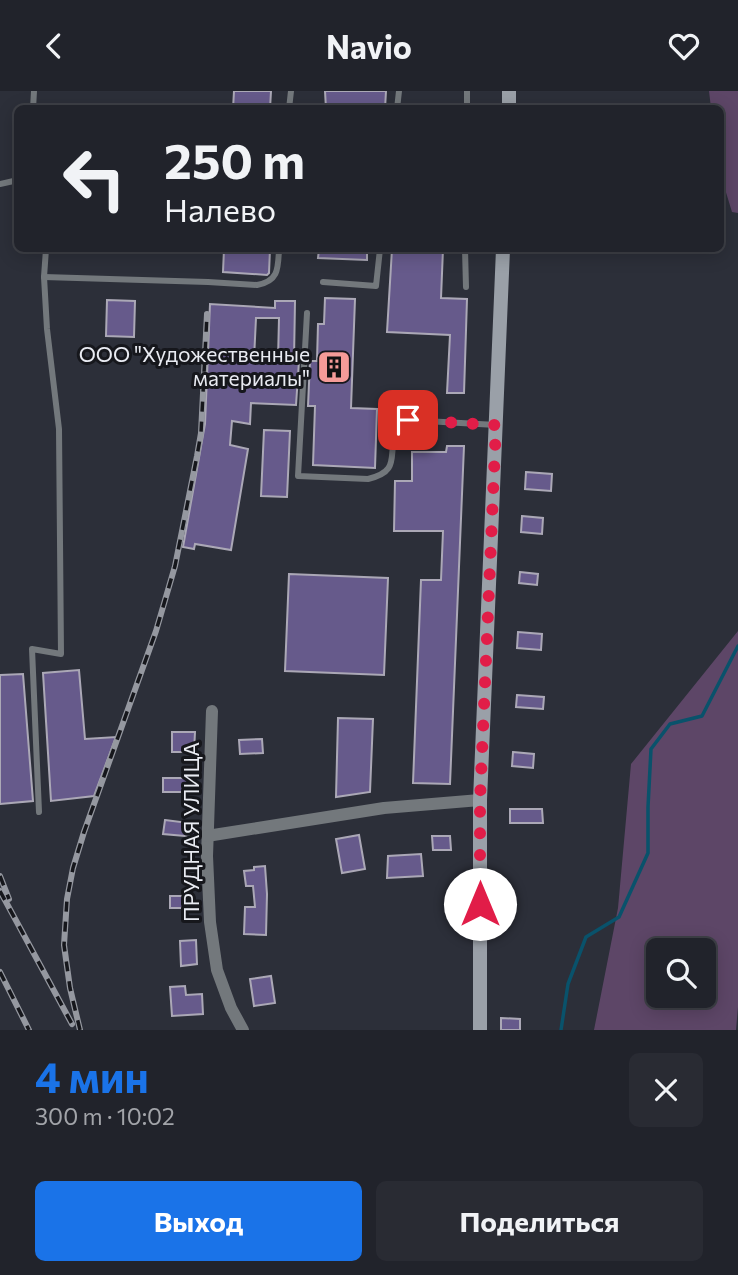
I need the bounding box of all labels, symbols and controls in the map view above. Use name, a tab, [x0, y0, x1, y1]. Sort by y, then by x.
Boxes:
text: Navio	[326, 26, 412, 66]
icon: back	[35, 27, 73, 65]
icon: heart	[665, 27, 703, 65]
text: 250 m	[164, 129, 305, 189]
icon: left	[49, 133, 140, 224]
text: Налево	[164, 189, 276, 229]
place label: ООО "Художественные материалы"	[79, 341, 310, 390]
building icon: ООО "Художественные материалы"	[315, 348, 353, 386]
pin	[378, 390, 438, 450]
icon: arrive	[389, 401, 427, 439]
street label: ПРУДНАЯ УЛИЦА	[178, 742, 203, 922]
position arrow	[443, 867, 517, 941]
map controls	[646, 938, 716, 1008]
button: search	[646, 938, 716, 1008]
text: 4 мин	[35, 1050, 149, 1102]
button: close	[629, 1053, 703, 1127]
text: 300 m · 10:02	[35, 1102, 175, 1130]
button: Выход	[35, 1181, 362, 1261]
button: Поделиться	[376, 1181, 703, 1261]

